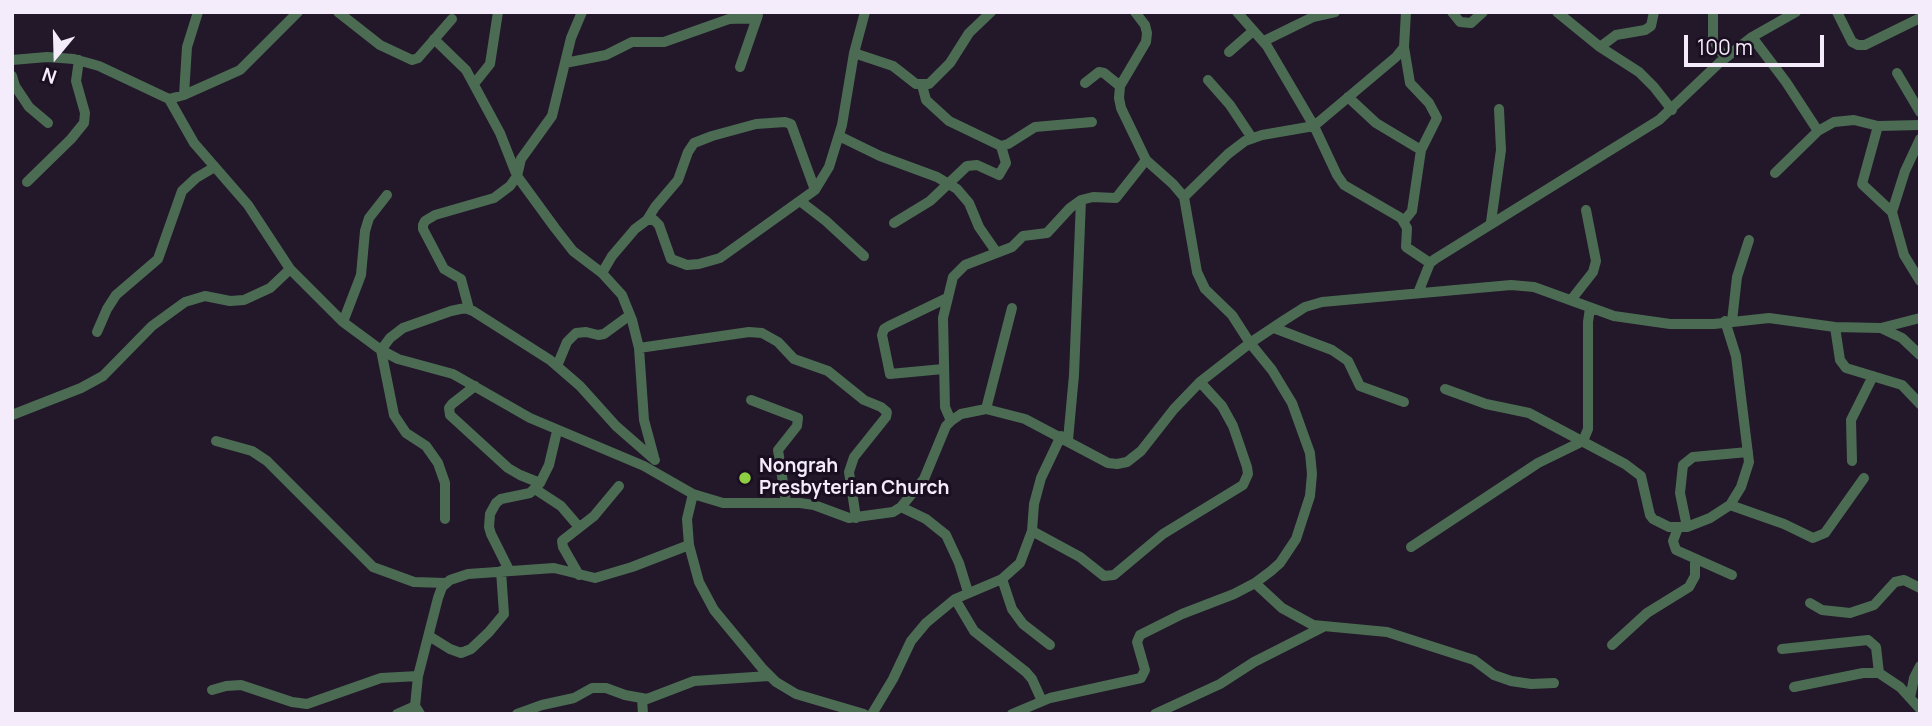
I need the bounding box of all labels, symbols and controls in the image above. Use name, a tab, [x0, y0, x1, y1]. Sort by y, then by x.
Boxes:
north arrow	[21, 21, 91, 91]
scale bar	[1687, 21, 1827, 65]
text: 100 m	[1697, 33, 1753, 61]
text: N	[38, 61, 60, 90]
place label: Nongrah Presbyterian Church	[759, 456, 949, 500]
marker: Nongrah Presbyterian Church	[737, 470, 753, 486]

